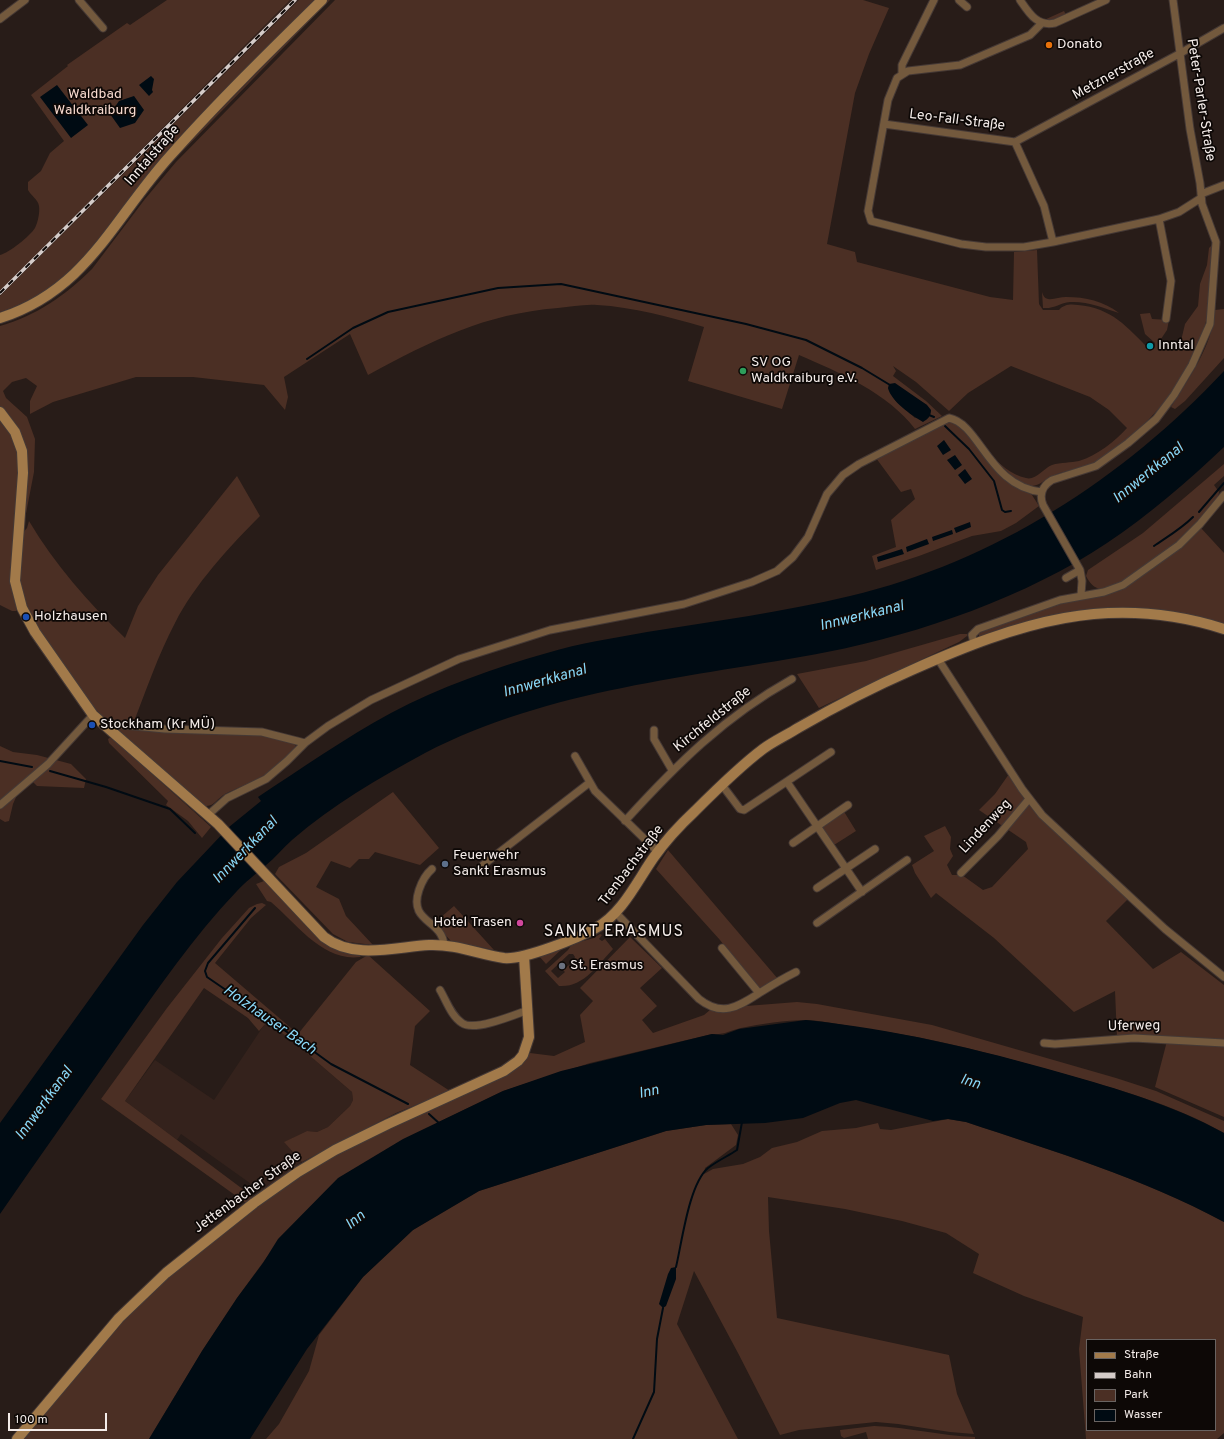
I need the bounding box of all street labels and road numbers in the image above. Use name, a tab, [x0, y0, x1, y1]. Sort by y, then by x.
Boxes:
street label: Peter-Parler-Straße	[1182, 38, 1218, 162]
street label: Metznerstraße	[1070, 46, 1158, 104]
street label: Leo-Fall-Straße	[908, 107, 1006, 135]
street label: Inntalstraße	[122, 122, 184, 190]
street label: Kirchfeldstraße	[671, 684, 755, 756]
street label: Lindenweg	[957, 796, 1015, 858]
street label: Trenbachstraße	[596, 822, 668, 910]
street label: Uferweg	[1108, 1018, 1160, 1036]
street label: Jettenbacher Straße	[191, 1148, 305, 1238]

